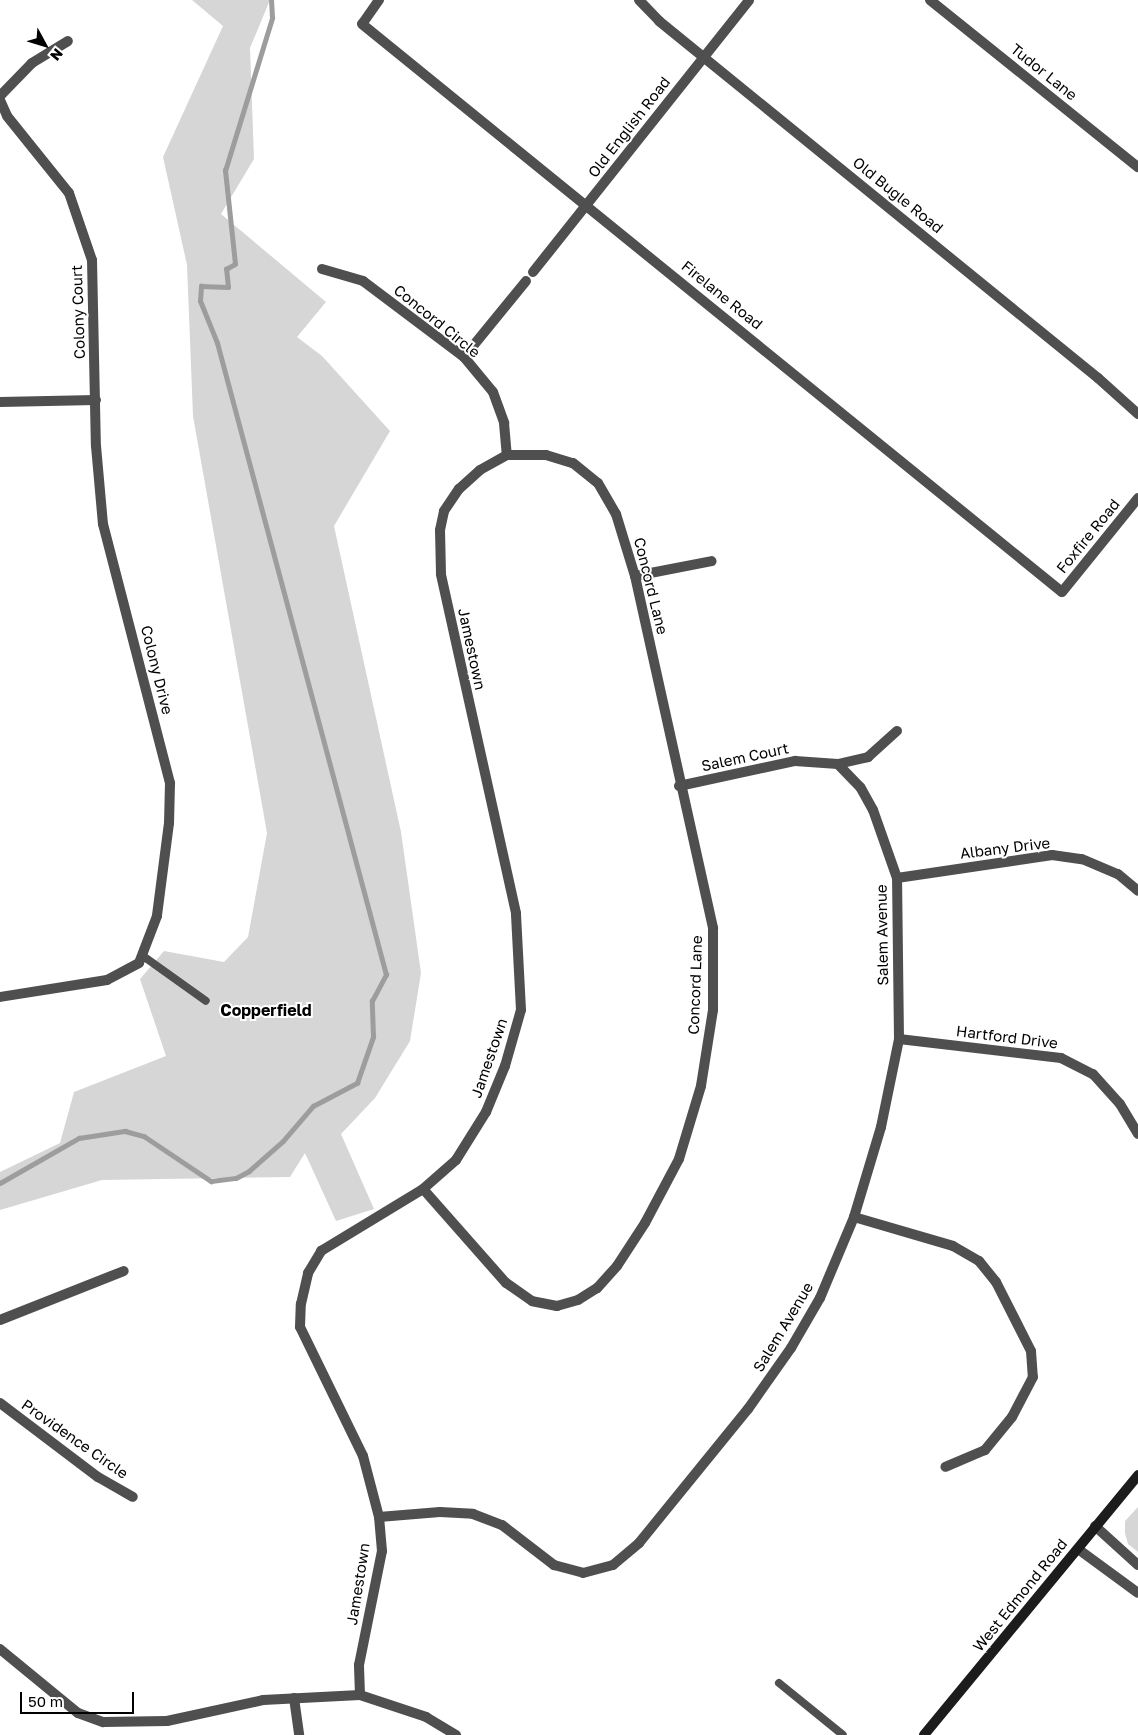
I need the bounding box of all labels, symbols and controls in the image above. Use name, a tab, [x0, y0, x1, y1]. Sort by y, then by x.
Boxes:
north arrow	[20, 20, 70, 70]
street label: Tudor Lane	[1007, 40, 1081, 104]
text: N	[47, 45, 67, 64]
street label: Old English Road	[584, 73, 674, 181]
street label: Old Bugle Road	[849, 153, 947, 237]
street label: Firelane Road	[678, 257, 766, 333]
street label: Colony Court	[67, 265, 89, 359]
street label: Concord Circle	[390, 281, 484, 361]
street label: Foxfire Road	[1053, 495, 1123, 577]
street label: Concord Lane	[630, 536, 672, 636]
street label: Jamestown	[455, 607, 489, 691]
street label: Colony Drive	[137, 624, 177, 716]
street label: Salem Court	[700, 739, 790, 775]
street label: Albany Drive	[959, 834, 1051, 862]
street label: Salem Avenue	[872, 884, 892, 986]
street label: Concord Lane	[684, 935, 706, 1035]
district label: Copperfield	[220, 1000, 312, 1020]
street label: Jamestown	[467, 1016, 511, 1100]
street label: Hartford Drive	[955, 1022, 1059, 1052]
street label: Salem Avenue	[749, 1279, 817, 1375]
street label: Providence Circle	[18, 1396, 132, 1482]
street label: West Edmond Road	[969, 1535, 1071, 1655]
street label: Jamestown	[343, 1542, 373, 1626]
scale bar	[22, 1682, 136, 1714]
text: 50 m	[28, 1692, 63, 1710]

